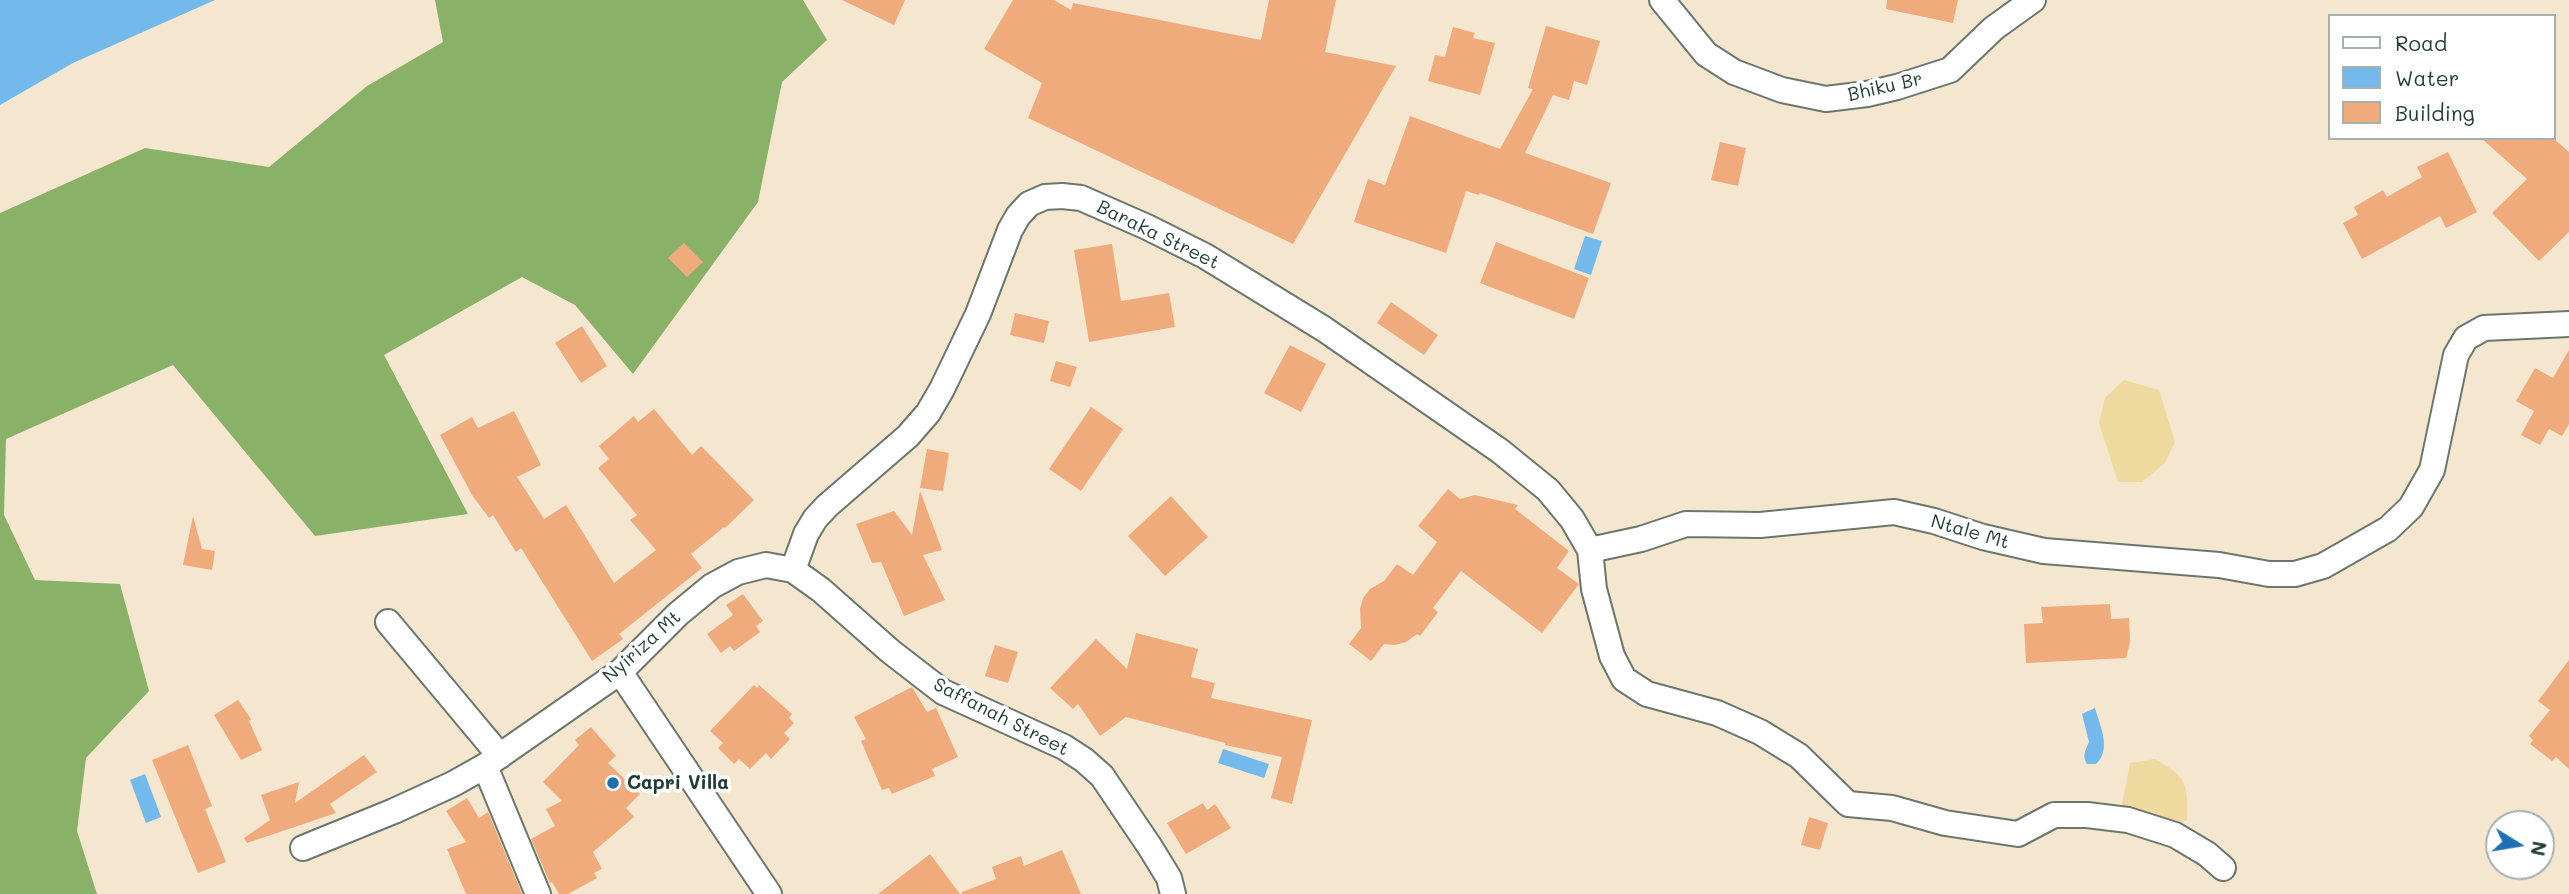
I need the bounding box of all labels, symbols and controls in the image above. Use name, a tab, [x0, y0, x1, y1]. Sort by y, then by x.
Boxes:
legend	[2328, 14, 2555, 140]
text: Road	[2395, 29, 2447, 56]
text: Water	[2395, 64, 2459, 91]
street label: Bhiku Br	[1845, 67, 1925, 107]
text: Building	[2395, 99, 2475, 126]
street label: Baraka Street	[1093, 195, 1223, 275]
street label: Ntale Mt	[1928, 510, 2012, 554]
street label: Nyiriza Mt	[598, 606, 686, 688]
street label: Saffanah Street	[930, 673, 1072, 761]
place label: Capri Villa	[627, 772, 729, 794]
marker: Capri Villa	[605, 775, 621, 791]
north arrow	[2485, 810, 2555, 880]
text: N	[2525, 839, 2553, 858]

